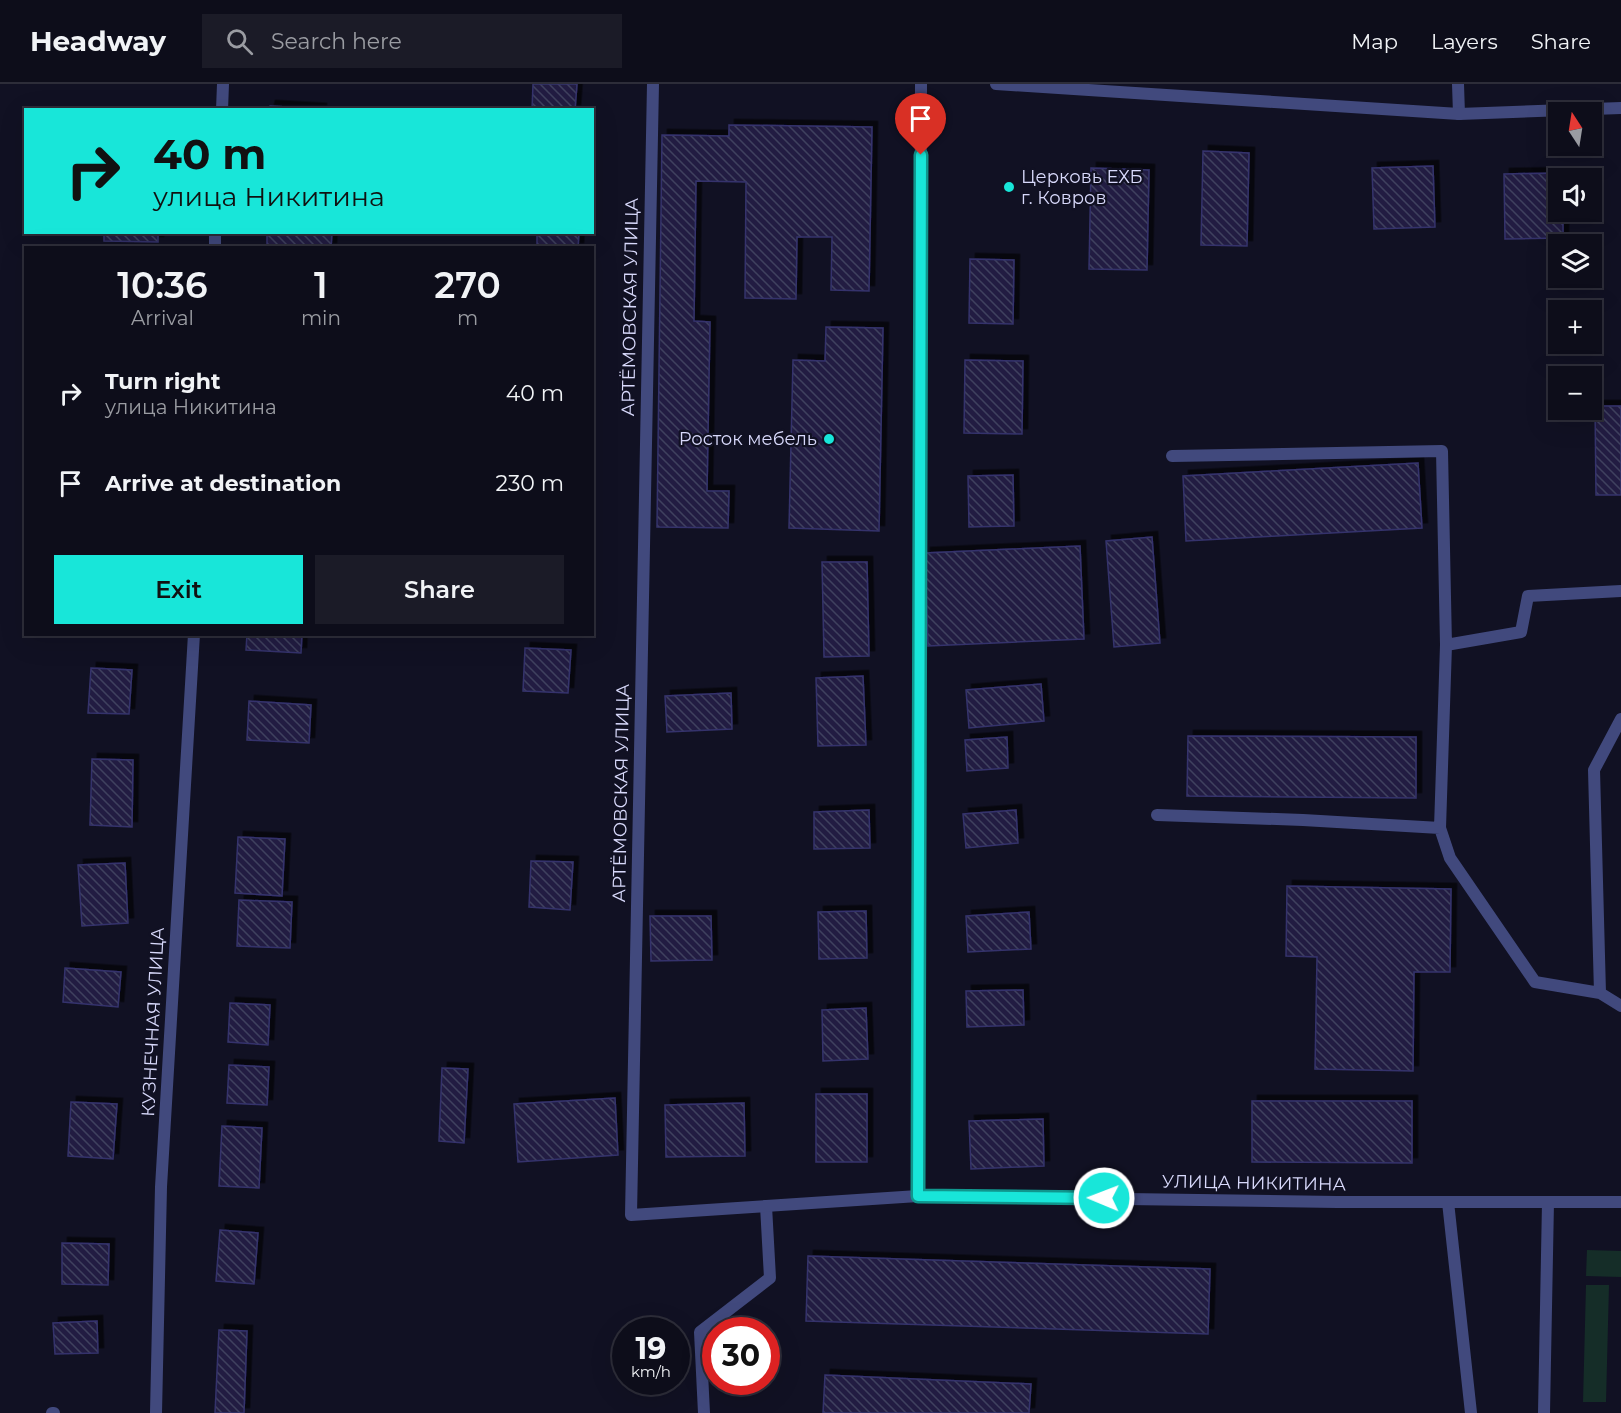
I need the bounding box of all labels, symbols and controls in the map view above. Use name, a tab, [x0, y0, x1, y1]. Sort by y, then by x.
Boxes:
search box	[202, 14, 622, 68]
text: Headway	[30, 24, 166, 58]
icon: search	[223, 25, 256, 58]
text: Search here	[271, 28, 402, 55]
text: Map	[1351, 29, 1398, 54]
text: Layers	[1431, 29, 1498, 54]
text: Share	[1531, 29, 1591, 54]
pin	[895, 93, 946, 155]
icon: arrive	[904, 102, 937, 135]
north arrow	[1548, 102, 1602, 156]
map controls	[1548, 102, 1602, 420]
text: 40 m	[153, 128, 266, 180]
icon: right	[54, 132, 132, 210]
place label: Церковь ЕХБ г. Ковров	[1021, 166, 1143, 209]
button: sound	[1548, 168, 1602, 222]
text: улица Никитина	[153, 180, 385, 213]
marker: Церковь ЕХБ г. Ковров	[1002, 180, 1016, 194]
street label: АРТЁМОВСКАЯ УЛИЦА	[617, 197, 643, 417]
button: layers	[1548, 234, 1602, 288]
text: 10:36	[117, 263, 208, 307]
text: 1	[314, 263, 328, 307]
text: 270	[434, 263, 501, 307]
button: +	[1548, 300, 1602, 354]
text: Arrival	[131, 306, 194, 330]
text: min	[301, 306, 341, 330]
text: m	[457, 306, 478, 330]
button: −	[1548, 366, 1602, 420]
text: Turn right	[105, 368, 220, 395]
icon: right	[54, 377, 87, 410]
text: 40 m	[506, 380, 564, 407]
text: улица Никитина	[105, 395, 277, 419]
place label: Росток мебель	[679, 428, 817, 450]
marker: Росток мебель	[822, 432, 836, 446]
icon: arrive	[54, 467, 87, 500]
text: Arrive at destination	[105, 470, 341, 497]
text: 230 m	[495, 470, 564, 497]
button: Exit	[54, 555, 303, 624]
button: Share	[315, 555, 564, 624]
street label: АРТЁМОВСКАЯ УЛИЦА	[608, 683, 634, 903]
street label: КУЗНЕЧНАЯ УЛИЦА	[137, 926, 169, 1117]
position arrow	[1072, 1166, 1136, 1230]
street label: УЛИЦА НИКИТИНА	[1162, 1170, 1347, 1196]
speed limit sign: 30	[702, 1317, 780, 1395]
text: 19	[636, 1330, 666, 1367]
text: km/h	[631, 1362, 671, 1381]

